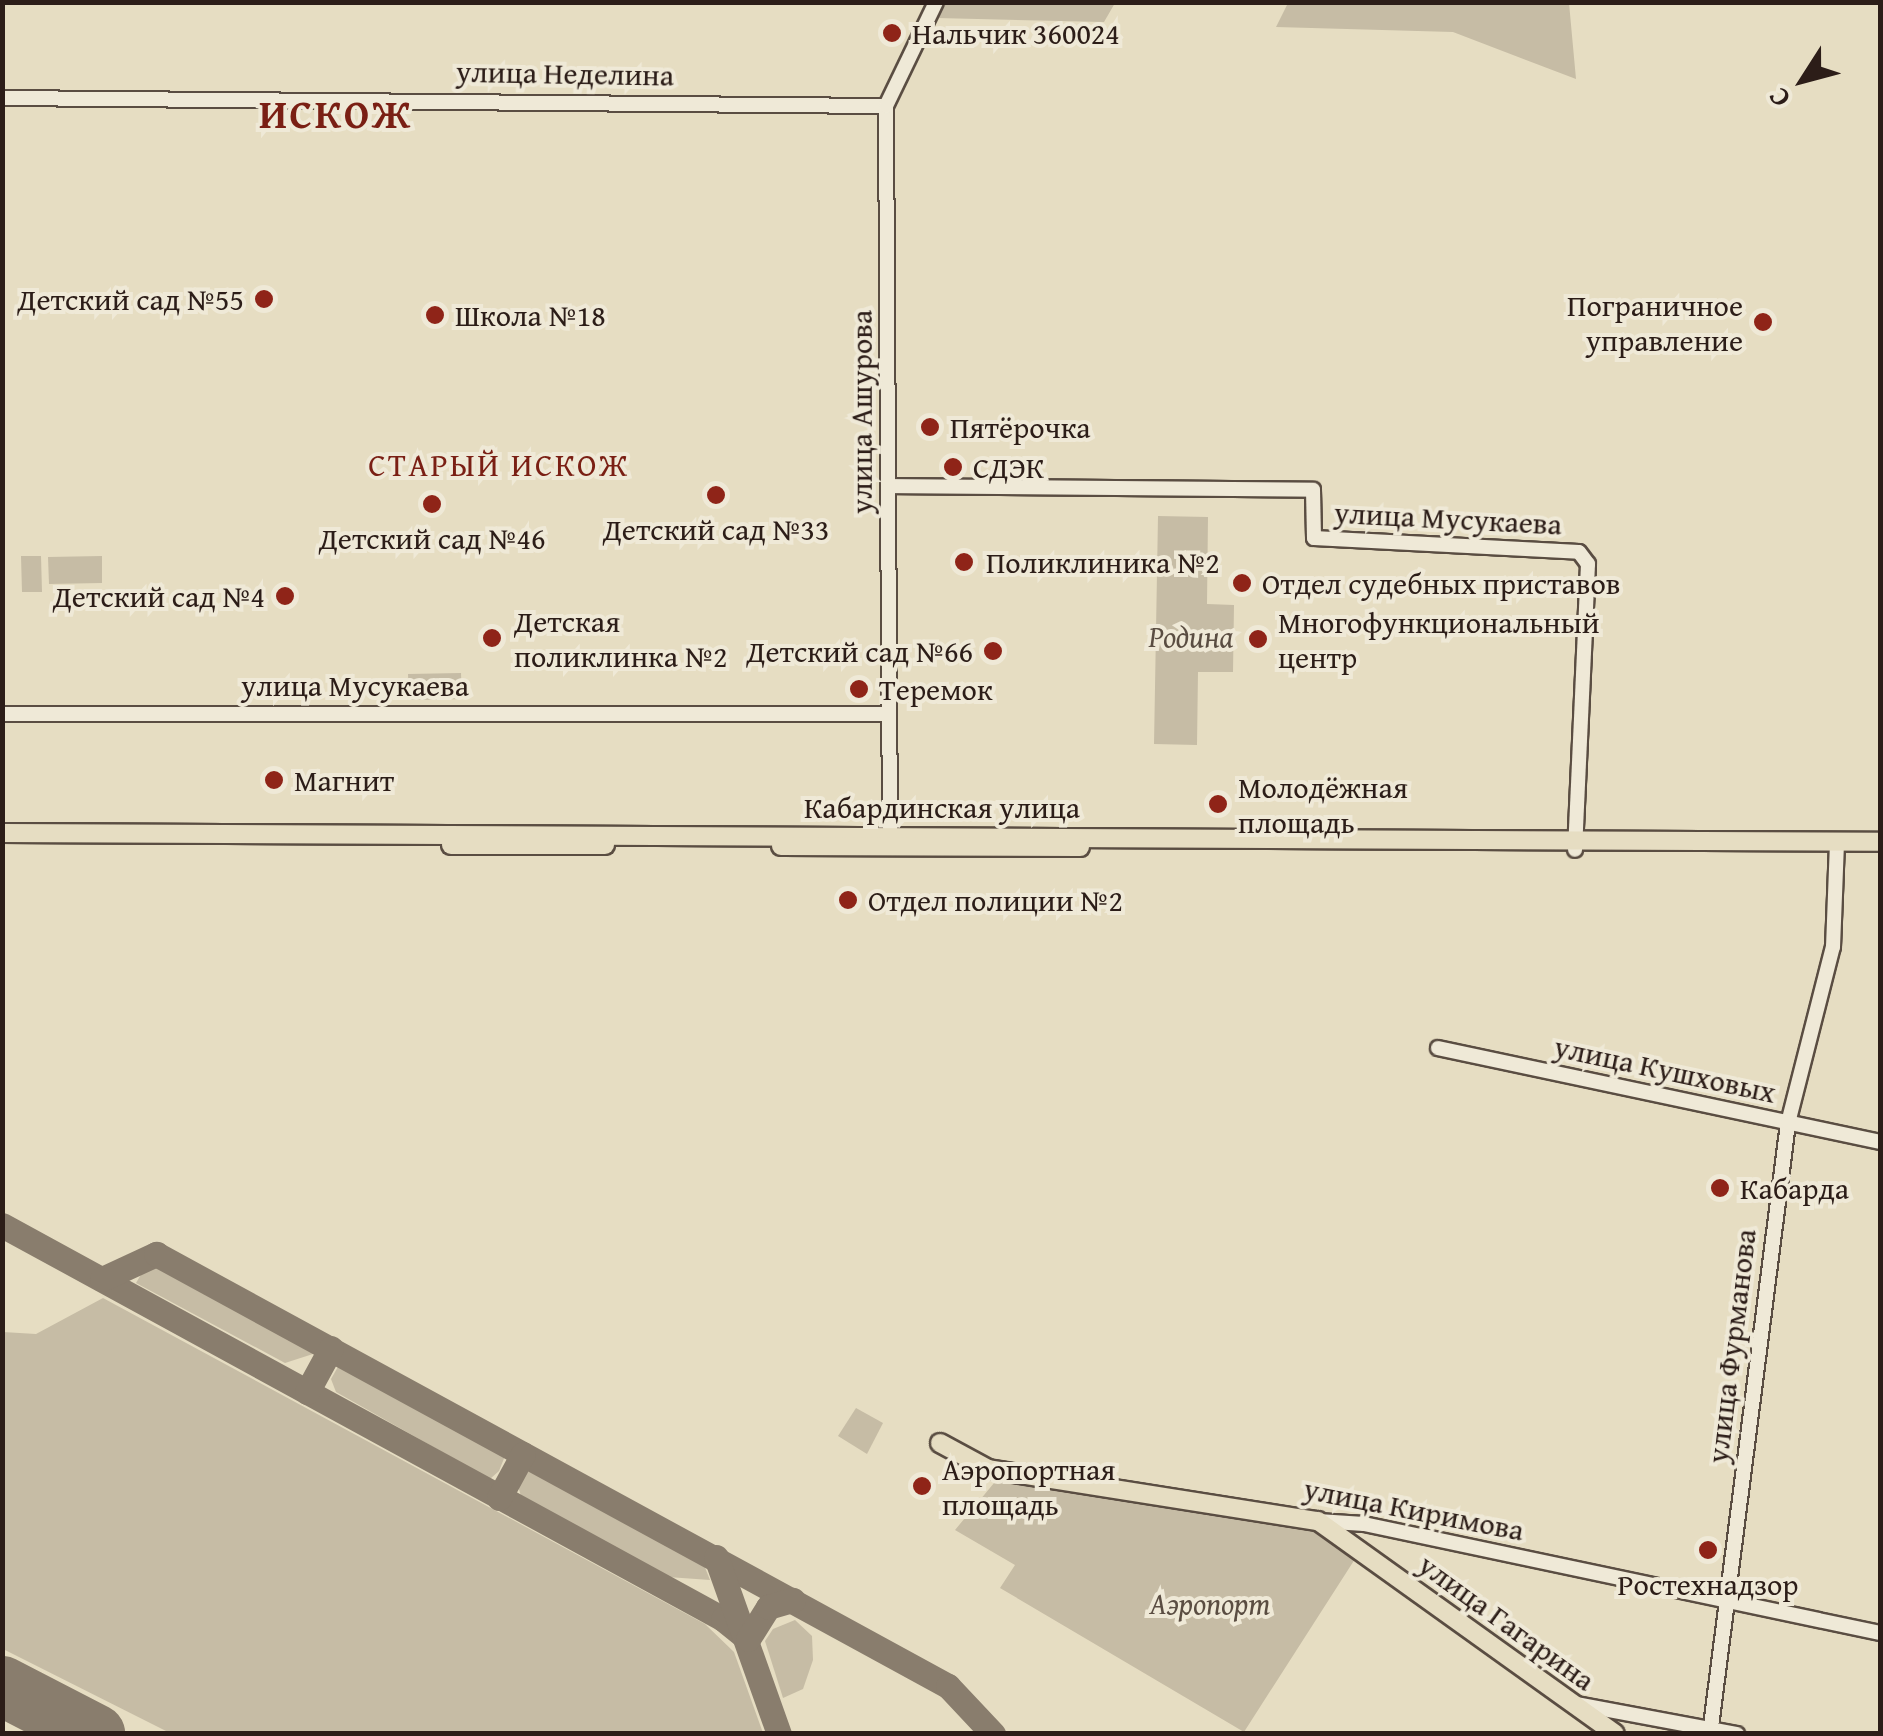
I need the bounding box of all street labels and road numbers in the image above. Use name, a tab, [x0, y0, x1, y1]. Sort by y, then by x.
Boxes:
street label: улица Неделина	[456, 53, 674, 93]
street label: улица Ашурова	[843, 310, 879, 514]
street label: улица Мусукаева	[1333, 494, 1563, 542]
street label: улица Мусукаева	[241, 667, 469, 703]
street label: Кабардинская улица	[804, 789, 1080, 825]
street label: улица Кушховых	[1551, 1028, 1779, 1110]
street label: улица Фурманова	[1699, 1227, 1763, 1465]
street label: улица Киримова	[1301, 1470, 1527, 1548]
street label: улица Гагарина	[1412, 1546, 1602, 1698]

